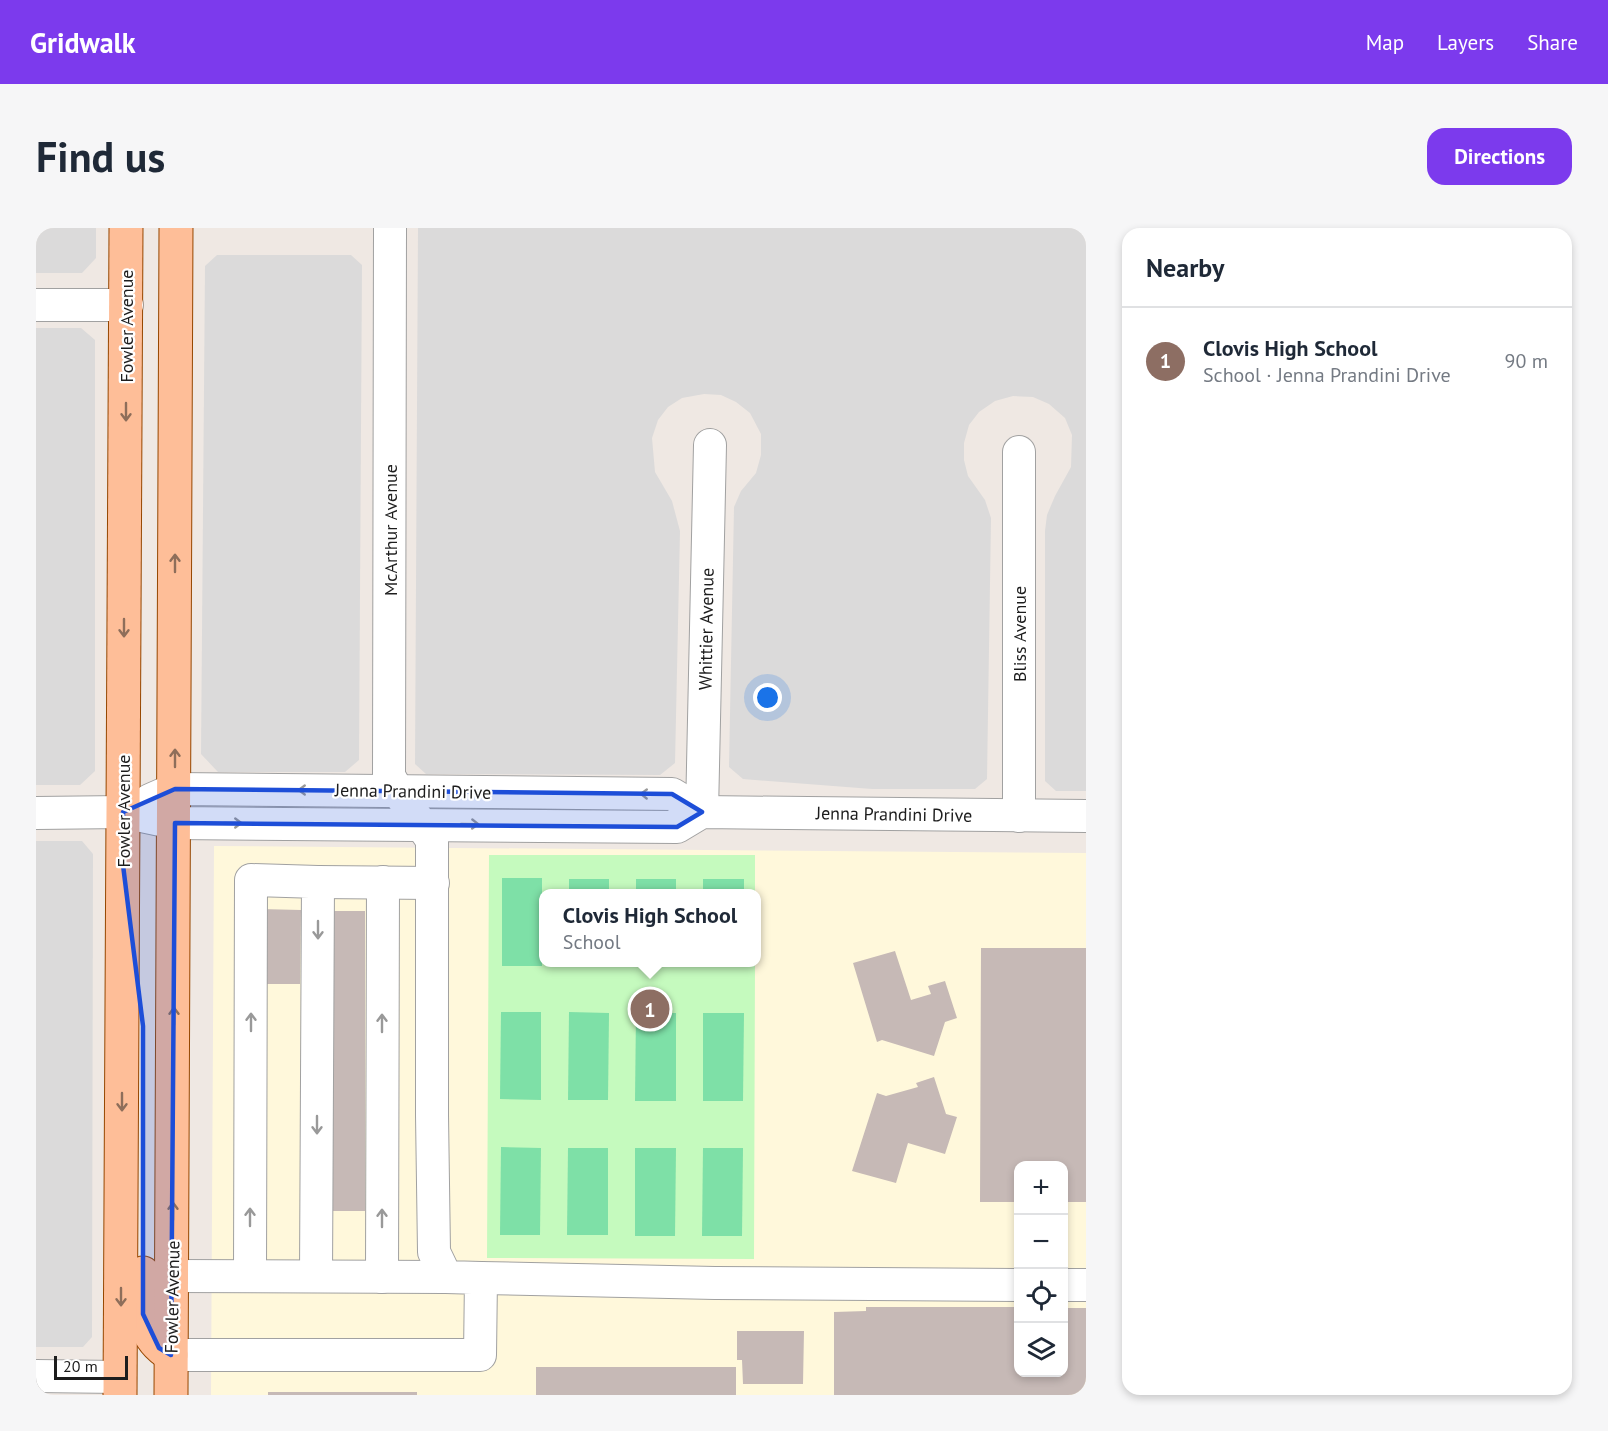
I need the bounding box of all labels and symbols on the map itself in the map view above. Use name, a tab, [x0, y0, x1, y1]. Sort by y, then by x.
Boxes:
street label: Fowler Avenue	[115, 270, 138, 382]
one-way arrow	[120, 402, 132, 422]
street label: McArthur Avenue	[379, 464, 402, 596]
one-way arrow	[169, 553, 181, 573]
street label: Whittier Avenue	[693, 568, 719, 690]
street label: Bliss Avenue	[1008, 586, 1031, 682]
one-way arrow	[119, 618, 130, 638]
your location	[753, 683, 782, 712]
one-way arrow	[169, 748, 181, 768]
street label: Fowler Avenue	[112, 755, 135, 867]
street label: Jenna Prandini Drive	[334, 778, 491, 804]
one-way arrow	[297, 784, 317, 796]
one-way arrow	[639, 788, 659, 800]
street label: Jenna Prandini Drive	[815, 801, 972, 827]
one-way arrow	[223, 817, 243, 829]
one-way arrow	[460, 818, 480, 830]
one-way arrow	[312, 920, 324, 940]
pin: 1	[630, 986, 670, 1032]
one-way arrow	[168, 1006, 180, 1026]
one-way arrow	[245, 1013, 257, 1033]
one-way arrow	[376, 1014, 388, 1034]
one-way arrow	[116, 1091, 128, 1111]
one-way arrow	[311, 1115, 323, 1135]
one-way arrow	[167, 1201, 179, 1221]
one-way arrow	[244, 1208, 256, 1228]
one-way arrow	[376, 1209, 388, 1229]
street label: Fowler Avenue	[160, 1240, 184, 1354]
one-way arrow	[115, 1286, 127, 1306]
scale bar	[54, 1353, 128, 1380]

